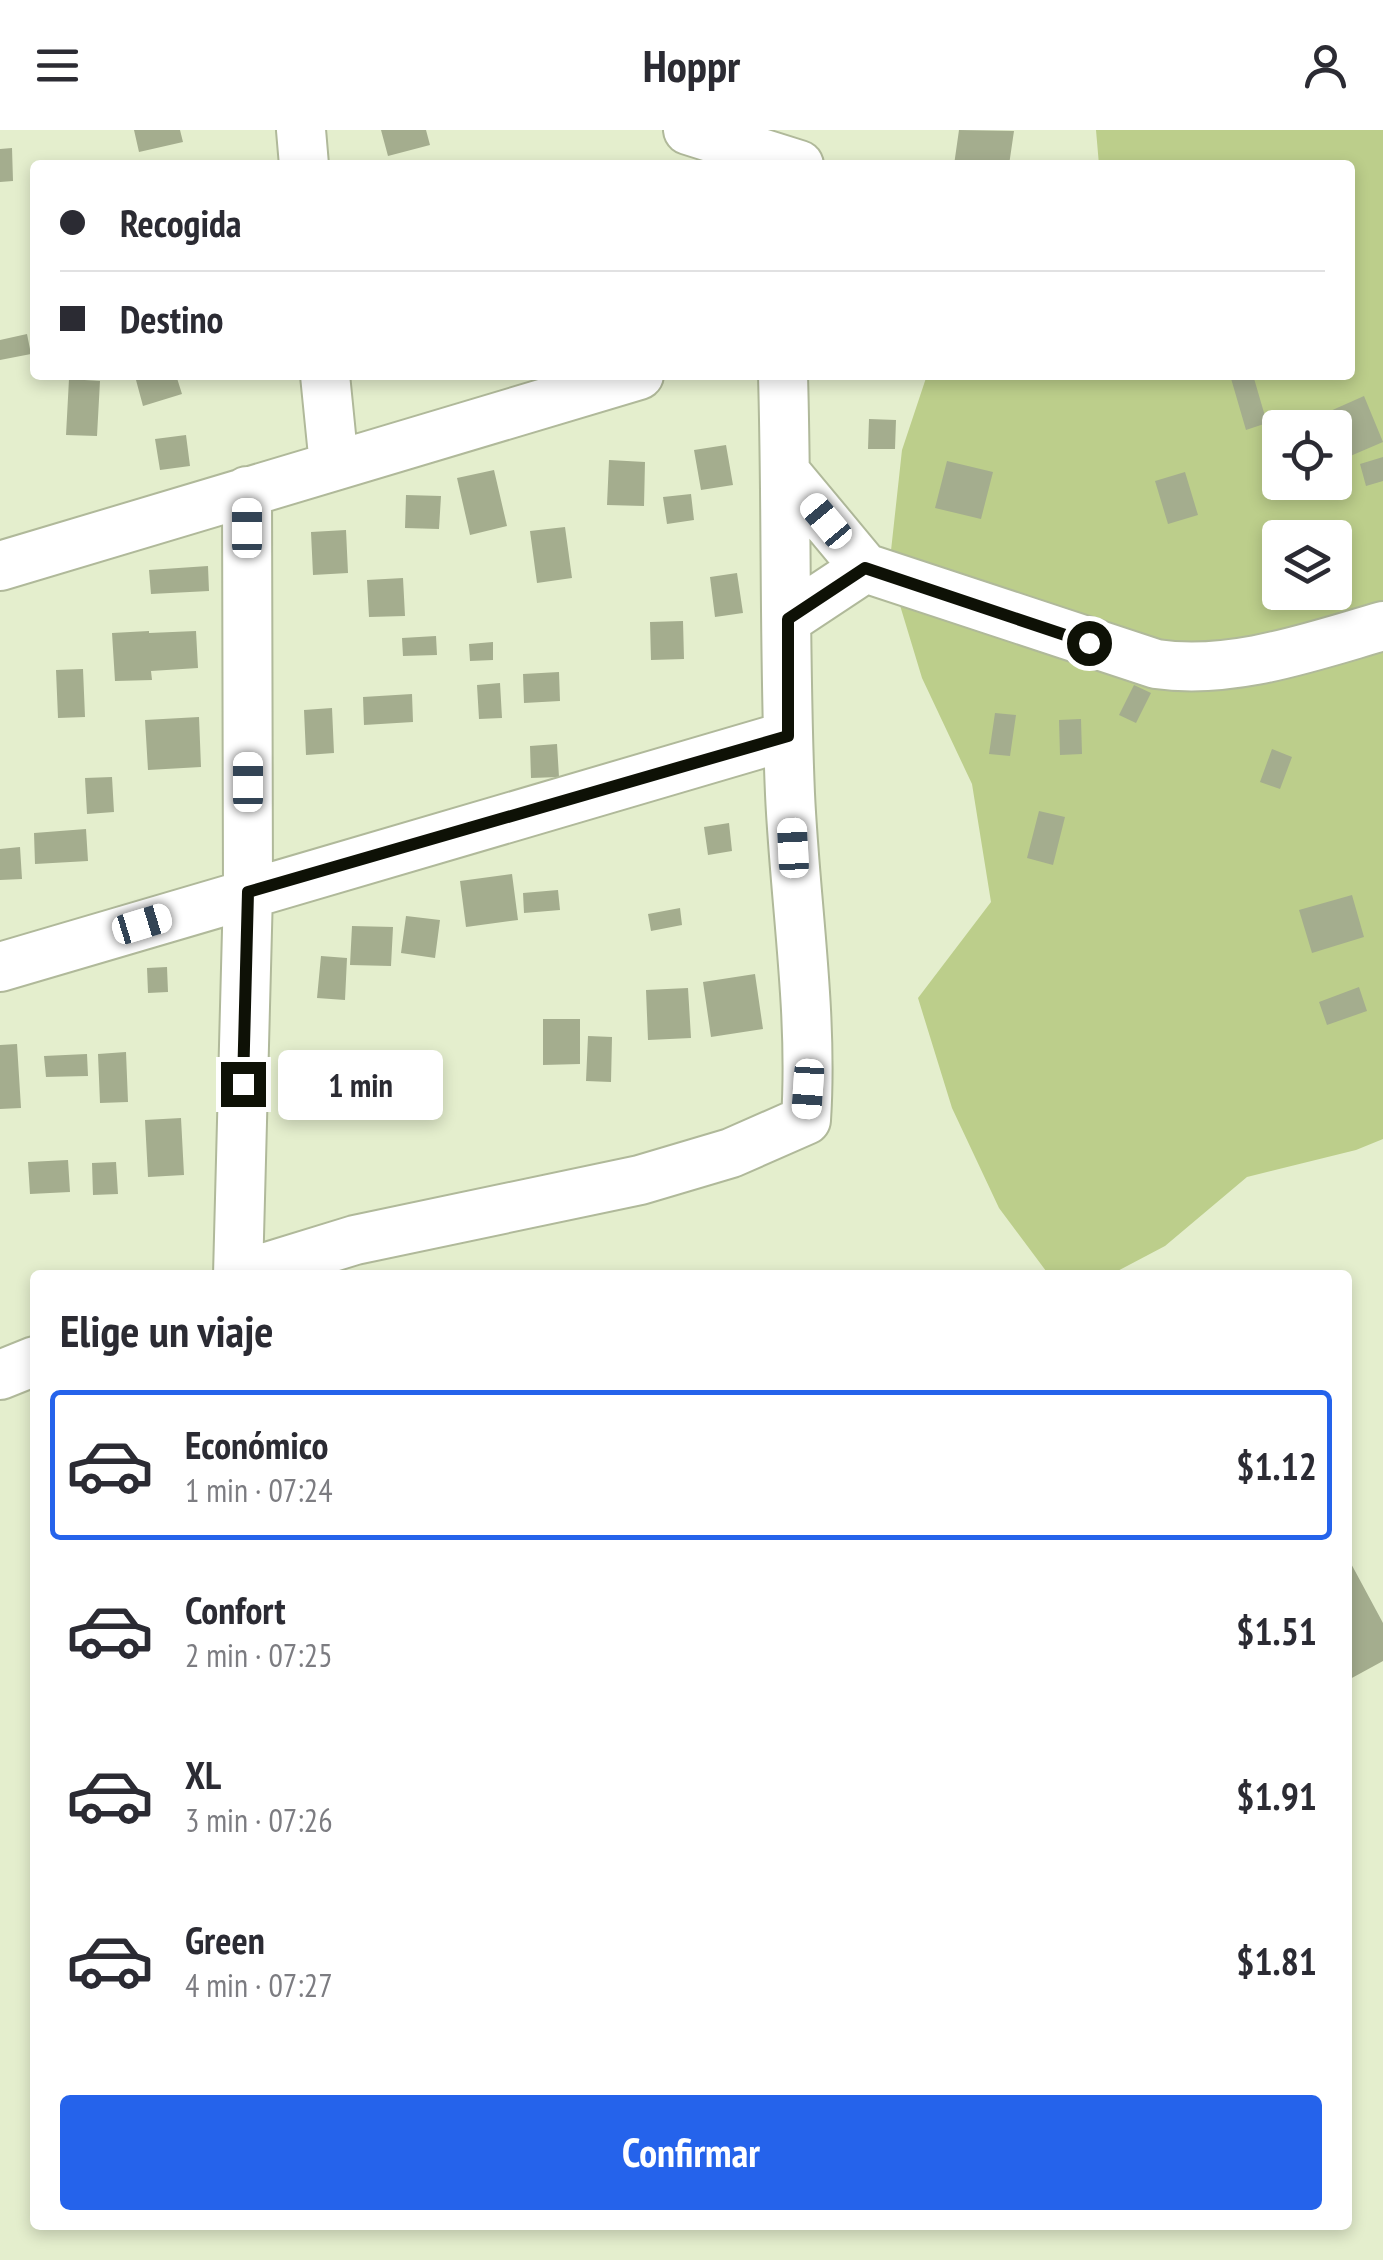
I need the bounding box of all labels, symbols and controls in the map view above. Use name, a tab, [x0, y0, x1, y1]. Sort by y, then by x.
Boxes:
text: Hoppr	[643, 36, 740, 94]
icon: menu	[30, 38, 85, 93]
icon: person	[1298, 38, 1353, 93]
text: Recogida	[120, 198, 242, 247]
text: Destino	[120, 294, 223, 343]
map controls	[1262, 410, 1352, 610]
button: locate	[1262, 410, 1352, 500]
car	[795, 488, 857, 554]
car	[232, 498, 262, 558]
button: layers	[1262, 520, 1352, 610]
route start	[1067, 621, 1112, 666]
car	[233, 752, 263, 812]
car	[776, 817, 810, 879]
car	[109, 901, 175, 947]
callout: 1 min	[278, 1049, 443, 1119]
car	[791, 1058, 825, 1120]
route end	[221, 1062, 266, 1107]
text: 1 min	[328, 1064, 393, 1106]
text: Elige un viaje	[60, 1301, 274, 1359]
icon: car	[65, 1420, 155, 1510]
text: Económico	[185, 1420, 329, 1469]
text: $1.12	[1236, 1441, 1317, 1490]
text: 1 min · 07:24	[185, 1469, 333, 1511]
icon: car	[65, 1585, 155, 1675]
text: Confort	[185, 1585, 285, 1634]
text: $1.51	[1236, 1606, 1317, 1655]
text: 2 min · 07:25	[185, 1634, 333, 1676]
icon: car	[65, 1750, 155, 1840]
text: XL	[185, 1750, 221, 1799]
text: $1.91	[1236, 1771, 1317, 1820]
text: 3 min · 07:26	[185, 1799, 333, 1841]
icon: car	[65, 1915, 155, 2005]
text: Green	[185, 1915, 265, 1964]
text: $1.81	[1236, 1936, 1317, 1985]
text: 4 min · 07:27	[185, 1964, 333, 2006]
button: Confirmar	[60, 2095, 1322, 2210]

